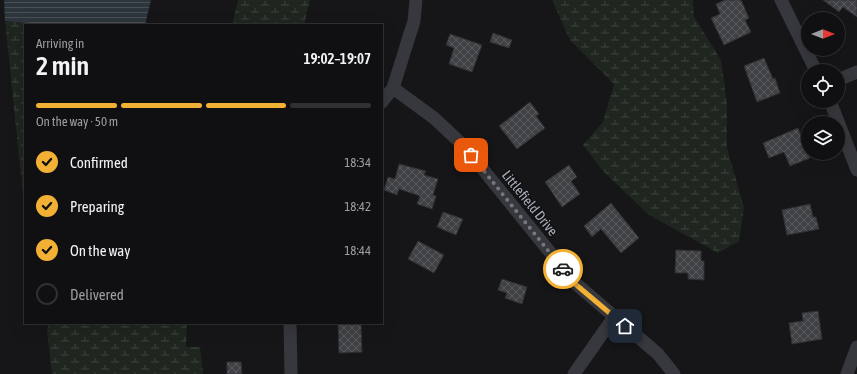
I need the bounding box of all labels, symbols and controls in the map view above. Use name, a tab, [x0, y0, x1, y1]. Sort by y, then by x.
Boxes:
north arrow	[801, 12, 845, 56]
map controls	[801, 12, 845, 160]
text: Arriving in	[36, 36, 84, 51]
text: 19:02–19:07	[303, 50, 371, 67]
text: 2 min	[36, 51, 89, 81]
button: locate	[801, 64, 845, 108]
text: On the way · 50 m	[36, 114, 118, 129]
button: layers	[801, 116, 845, 160]
pin	[454, 138, 488, 172]
icon: bag	[460, 144, 482, 166]
icon: check	[36, 151, 58, 173]
text: Confirmed	[70, 154, 128, 171]
text: 18:34	[344, 155, 371, 170]
street label: Littlefield Drive	[499, 167, 561, 239]
icon: check	[36, 195, 58, 217]
text: Preparing	[70, 198, 124, 215]
text: 18:42	[344, 199, 371, 214]
icon: check	[36, 239, 58, 261]
text: On the way	[70, 242, 131, 259]
text: 18:44	[344, 243, 371, 258]
courier	[543, 249, 583, 289]
icon: car	[552, 258, 574, 280]
text: Delivered	[70, 286, 124, 303]
pin	[608, 309, 642, 343]
icon: home	[614, 315, 636, 337]

